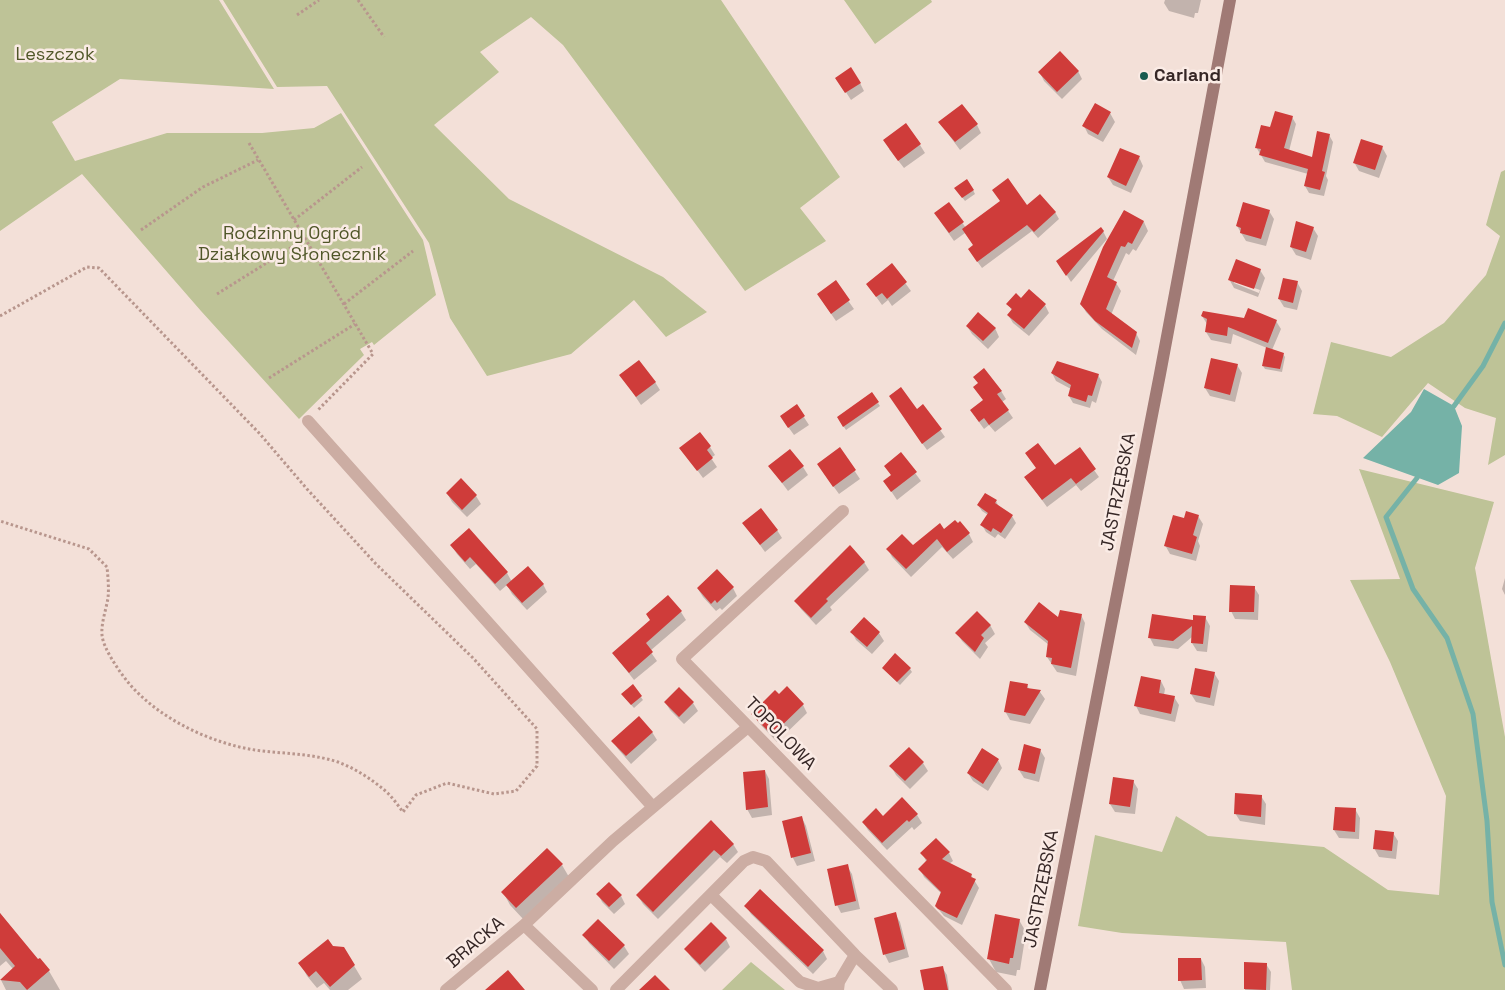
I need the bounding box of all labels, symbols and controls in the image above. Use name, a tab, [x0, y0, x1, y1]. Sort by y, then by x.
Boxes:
park label: Leszczok	[15, 44, 95, 66]
place label: Carland	[1154, 65, 1221, 87]
marker: Carland	[1138, 70, 1150, 82]
park label: Rodzinny Ogród Działkowy Słonecznik	[198, 223, 386, 266]
street label: JASTRZĘBSKA	[1097, 431, 1141, 553]
street label: TOPOLOWA	[740, 693, 820, 775]
street label: JASTRZĘBSKA	[1020, 828, 1064, 950]
street label: BRACKA	[443, 913, 509, 973]

